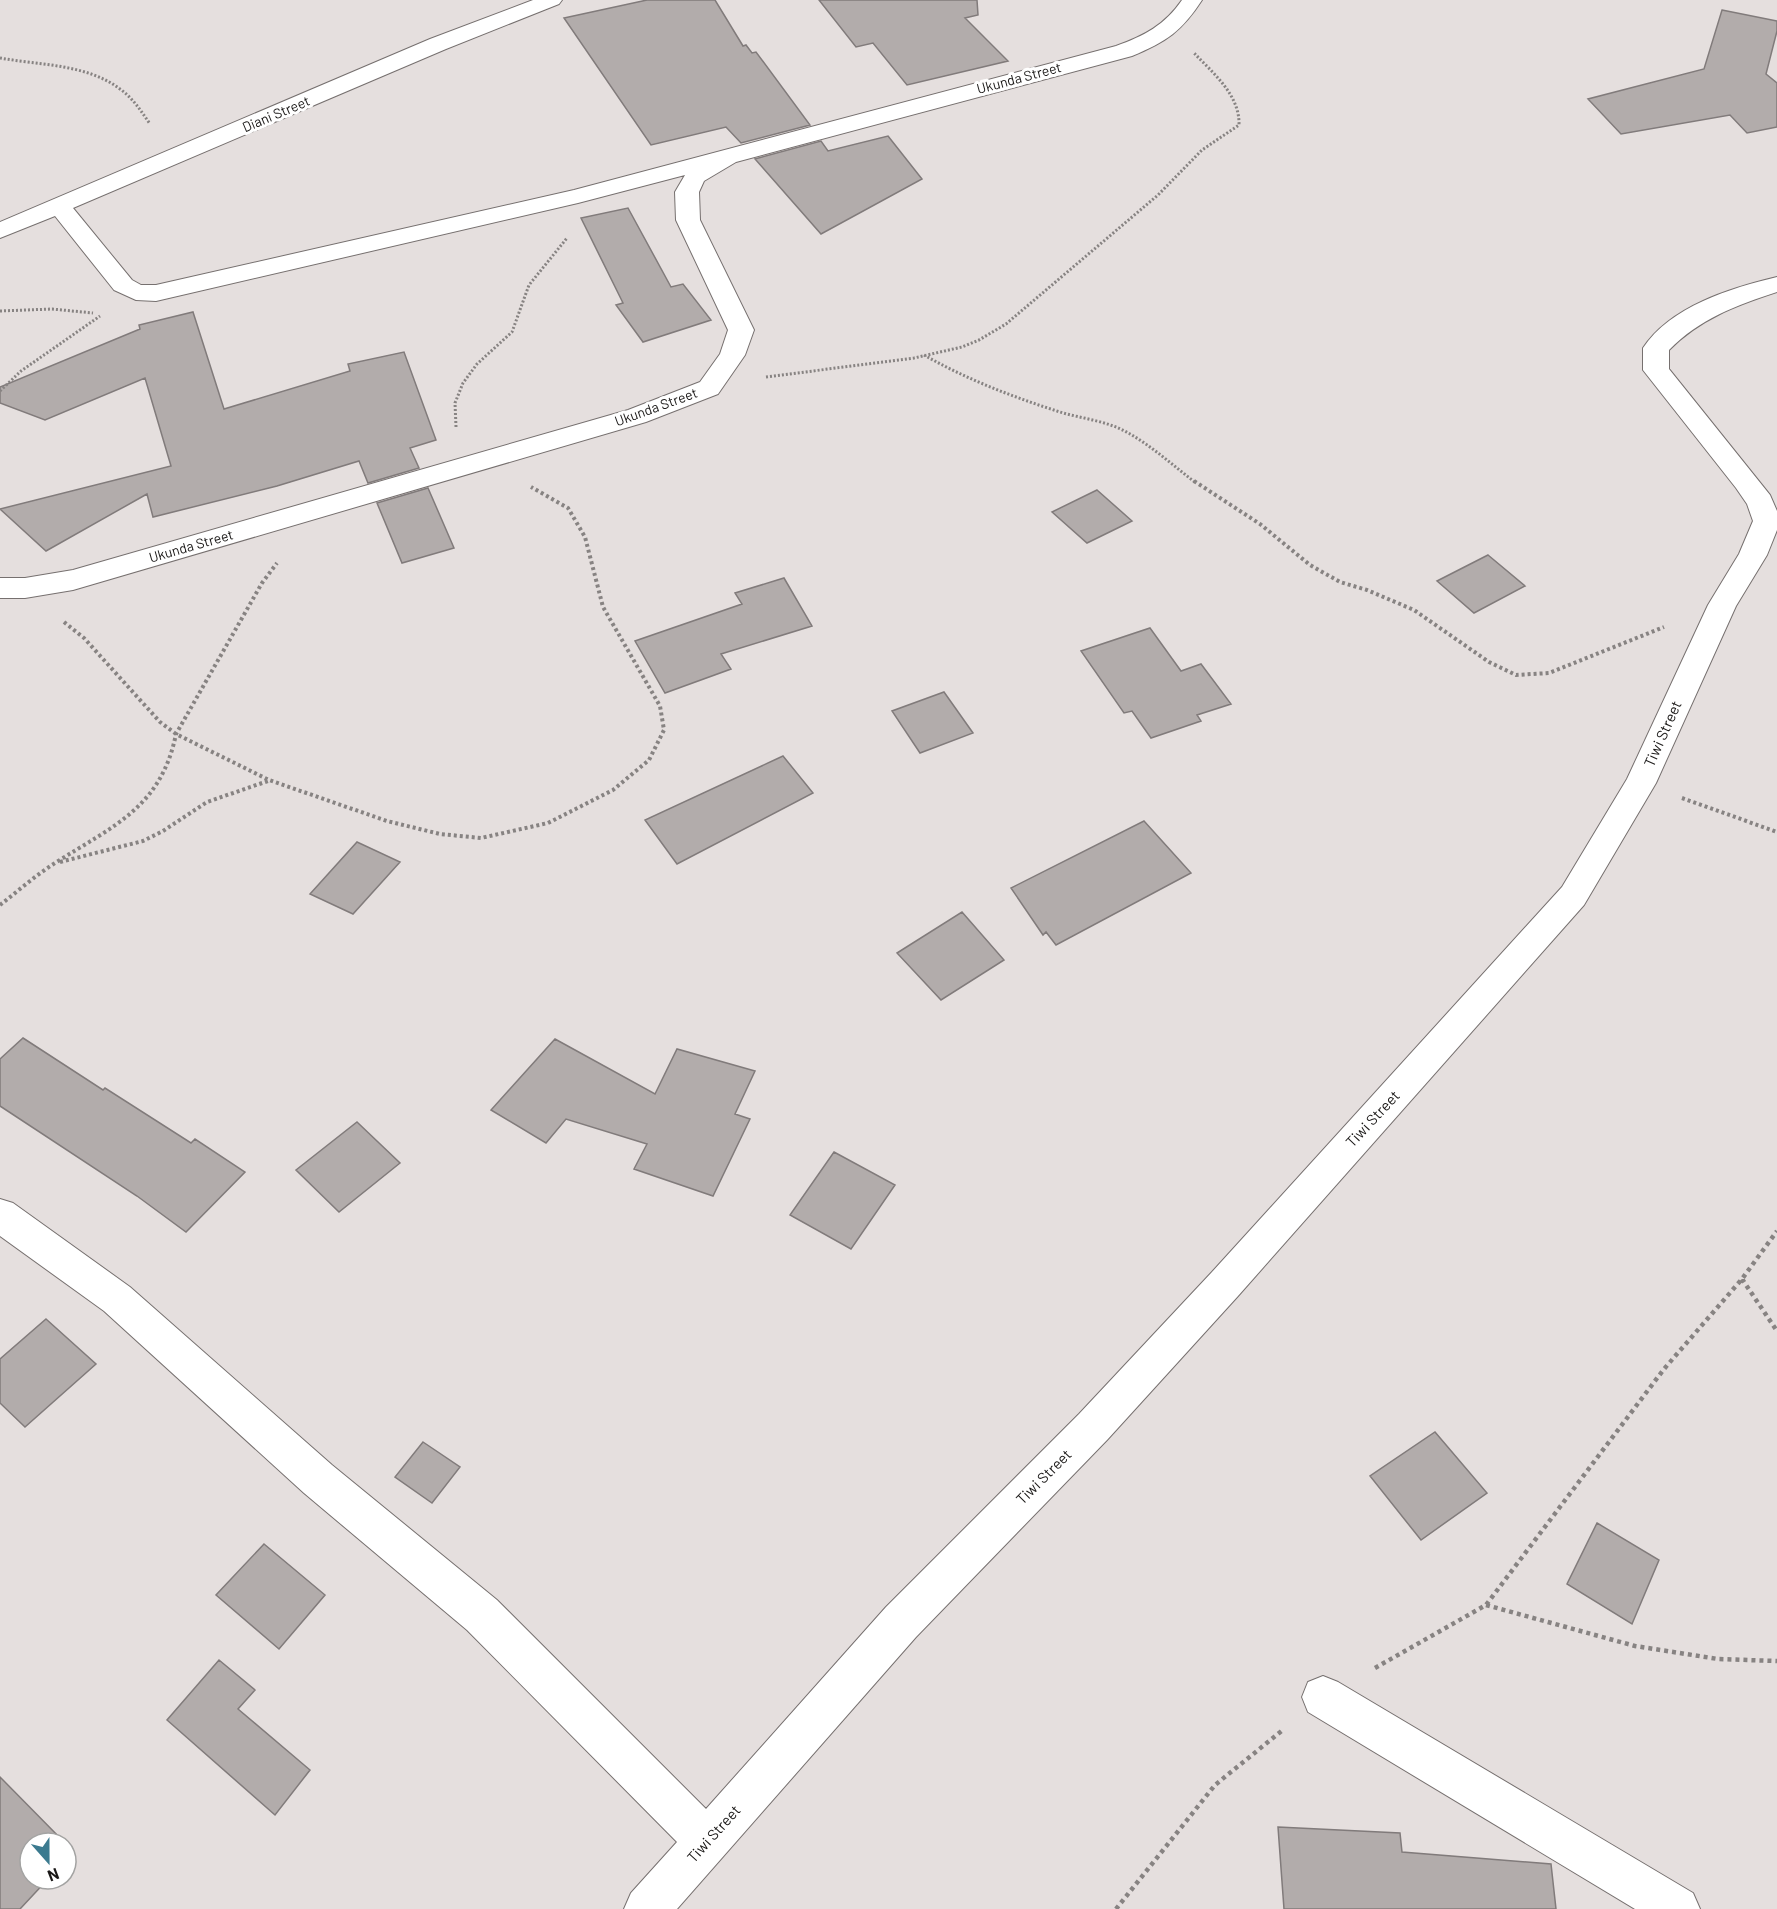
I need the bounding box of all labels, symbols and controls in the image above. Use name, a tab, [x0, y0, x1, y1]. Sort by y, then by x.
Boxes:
street label: Ukunda Street	[975, 58, 1063, 97]
street label: Diani Street	[240, 92, 312, 135]
street label: Ukunda Street	[612, 384, 700, 429]
street label: Ukunda Street	[147, 525, 235, 566]
street label: Tiwi Street	[1639, 698, 1685, 770]
street label: Tiwi Street	[1342, 1086, 1403, 1150]
street label: Tiwi Street	[1012, 1445, 1075, 1508]
street label: Tiwi Street	[683, 1801, 744, 1866]
north arrow	[18, 1831, 78, 1891]
text: N	[45, 1865, 62, 1886]

